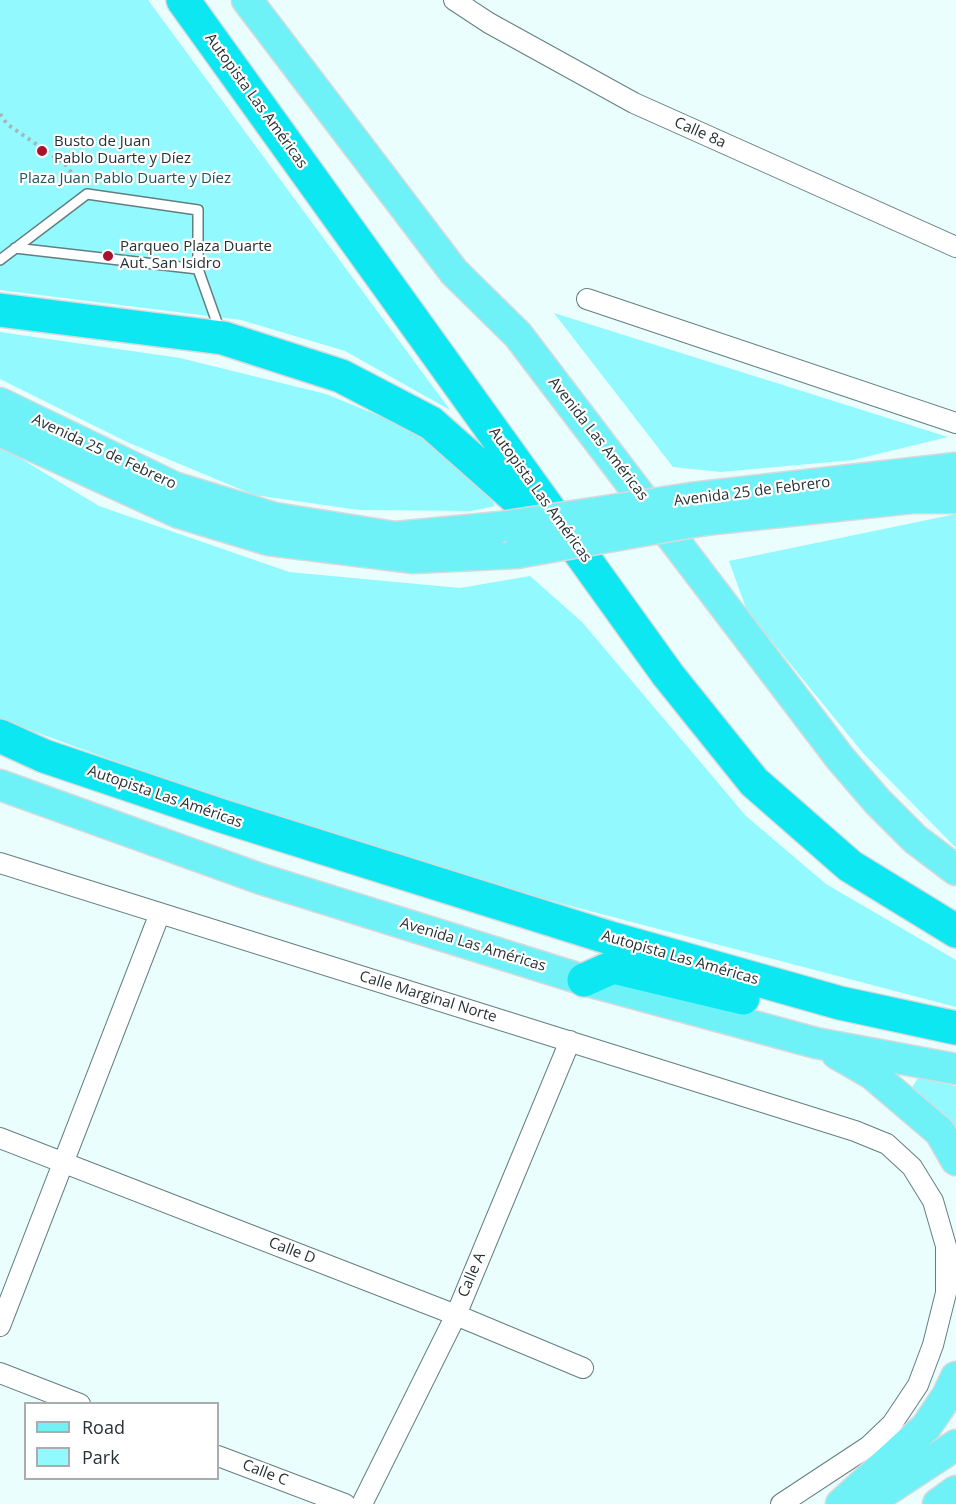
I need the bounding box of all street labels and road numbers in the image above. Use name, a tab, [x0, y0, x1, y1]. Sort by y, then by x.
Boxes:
street label: Autopista Las Américas	[201, 30, 311, 172]
street label: Calle 8a	[671, 114, 729, 152]
street label: Avenida Las Américas	[544, 374, 652, 504]
street label: Avenida 25 de Febrero	[29, 411, 179, 493]
street label: Autopista Las Américas	[485, 424, 595, 566]
street label: Avenida 25 de Febrero	[673, 473, 831, 511]
street label: Autopista Las Américas	[85, 762, 245, 832]
street label: Avenida Las Américas	[398, 914, 548, 976]
street label: Autopista Las Américas	[599, 927, 761, 989]
street label: Calle Marginal Norte	[357, 967, 499, 1027]
street label: Calle D	[266, 1234, 318, 1268]
street label: Calle A	[455, 1250, 489, 1300]
street label: Calle C	[240, 1456, 290, 1490]

